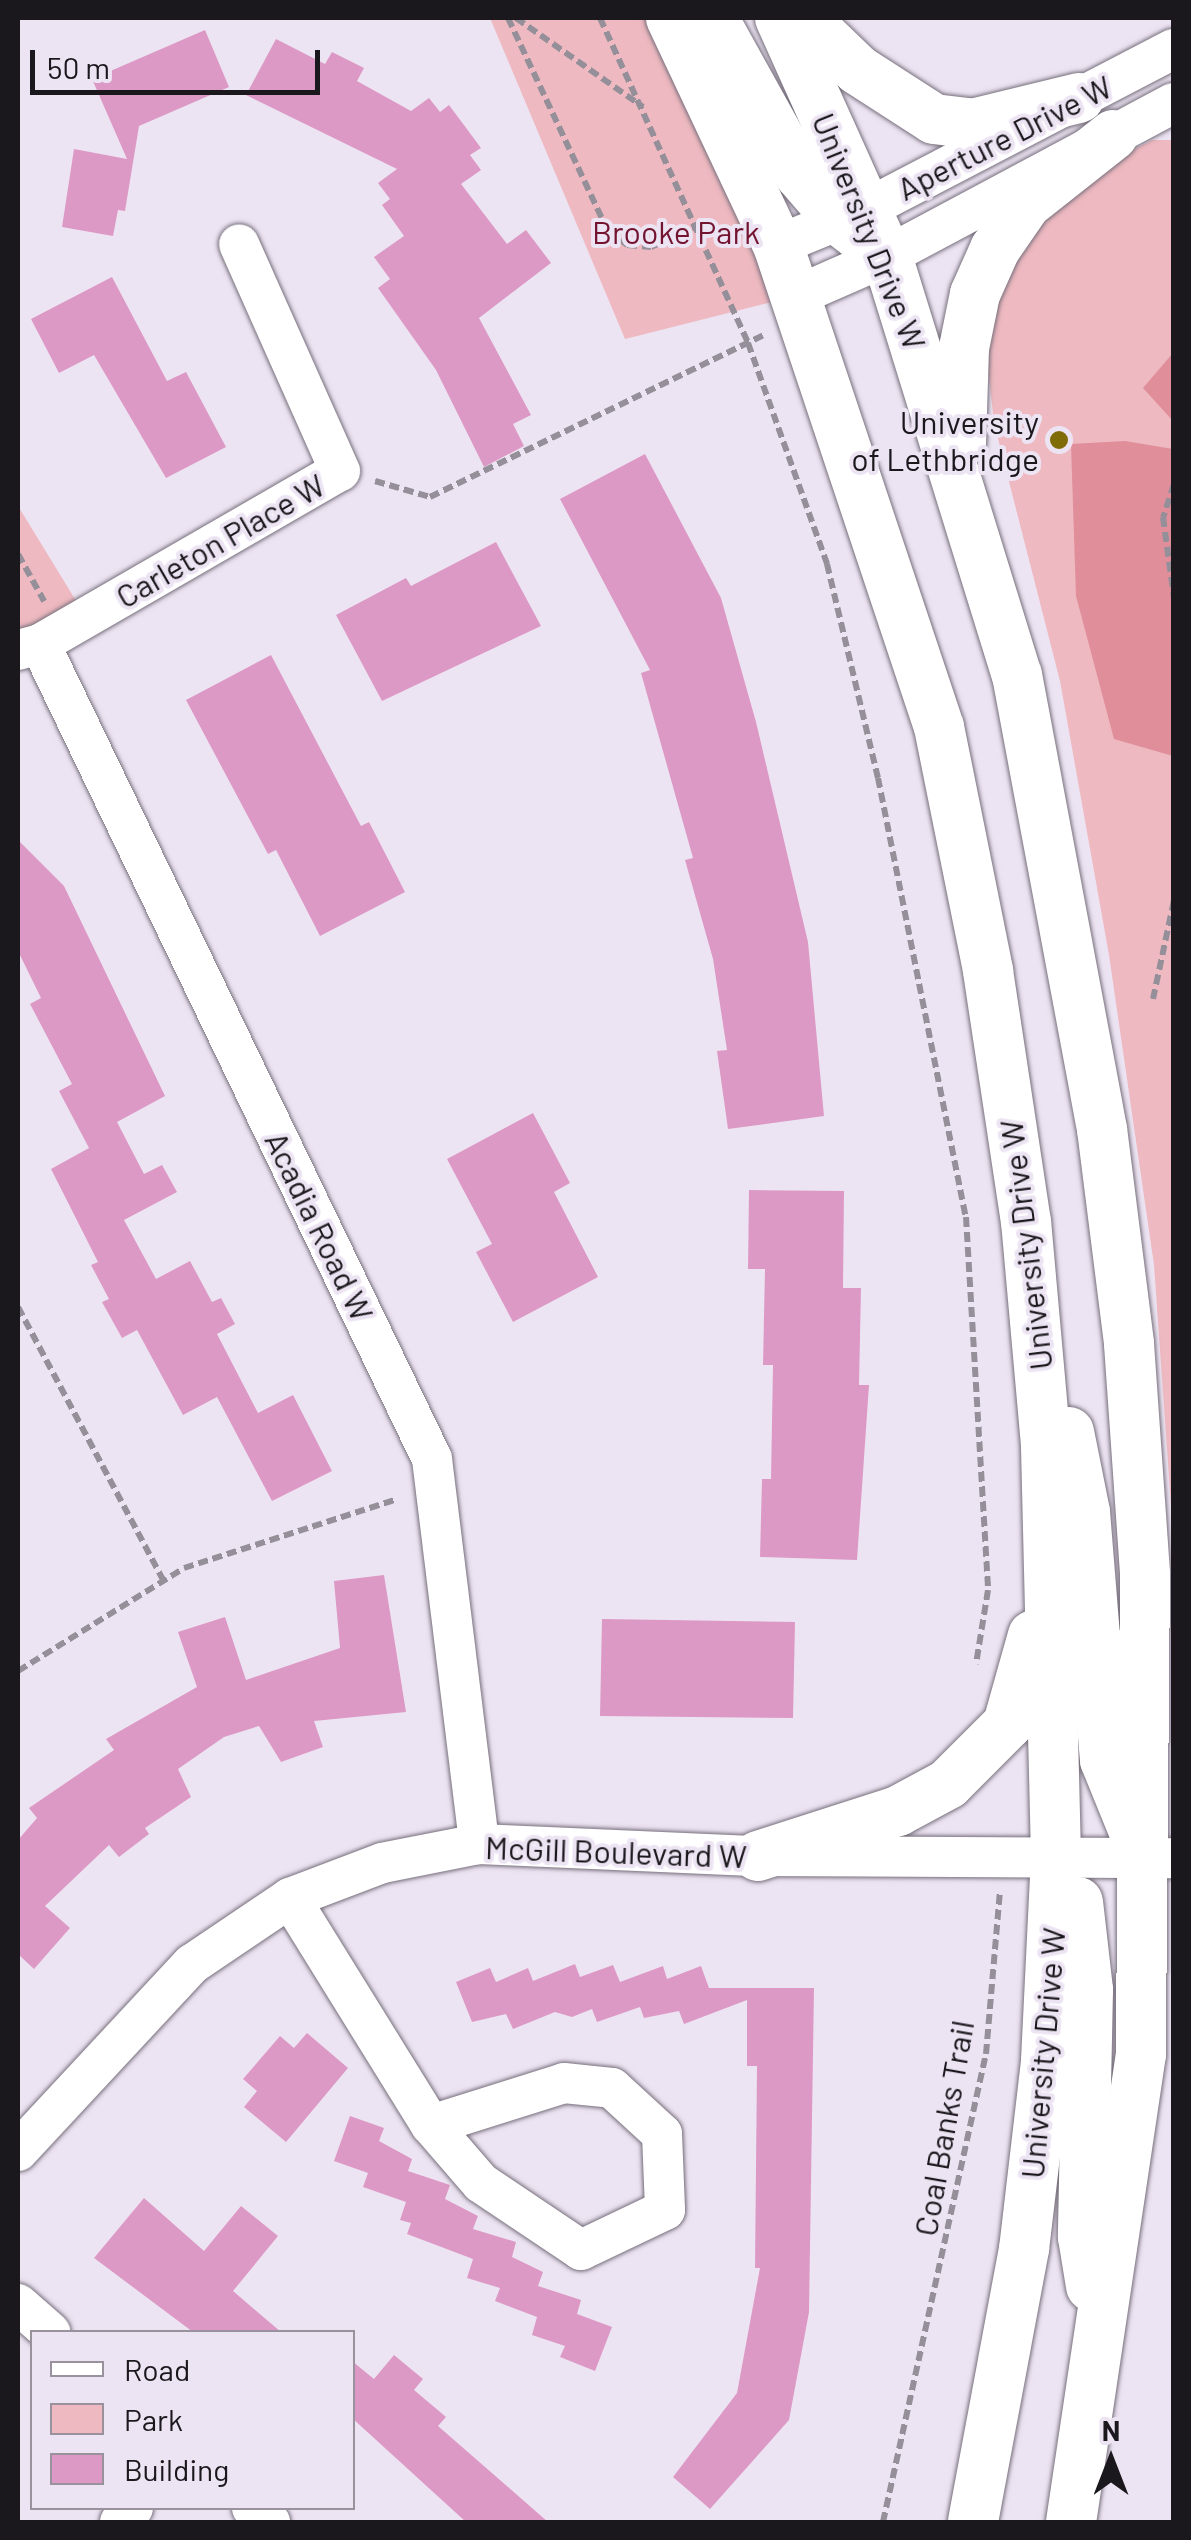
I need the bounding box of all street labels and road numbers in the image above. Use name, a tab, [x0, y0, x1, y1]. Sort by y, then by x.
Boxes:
street label: Aperture Drive W	[890, 66, 1118, 208]
street label: University Drive W	[805, 107, 935, 355]
street label: Carleton Place W	[109, 465, 331, 615]
street label: University Drive W	[991, 1118, 1059, 1372]
street label: Acadia Road W	[258, 1125, 382, 1327]
street label: McGill Boulevard W	[485, 1827, 747, 1875]
street label: University Drive W	[1012, 1926, 1072, 2180]
street label: Coal Banks Trail	[905, 2017, 981, 2239]

